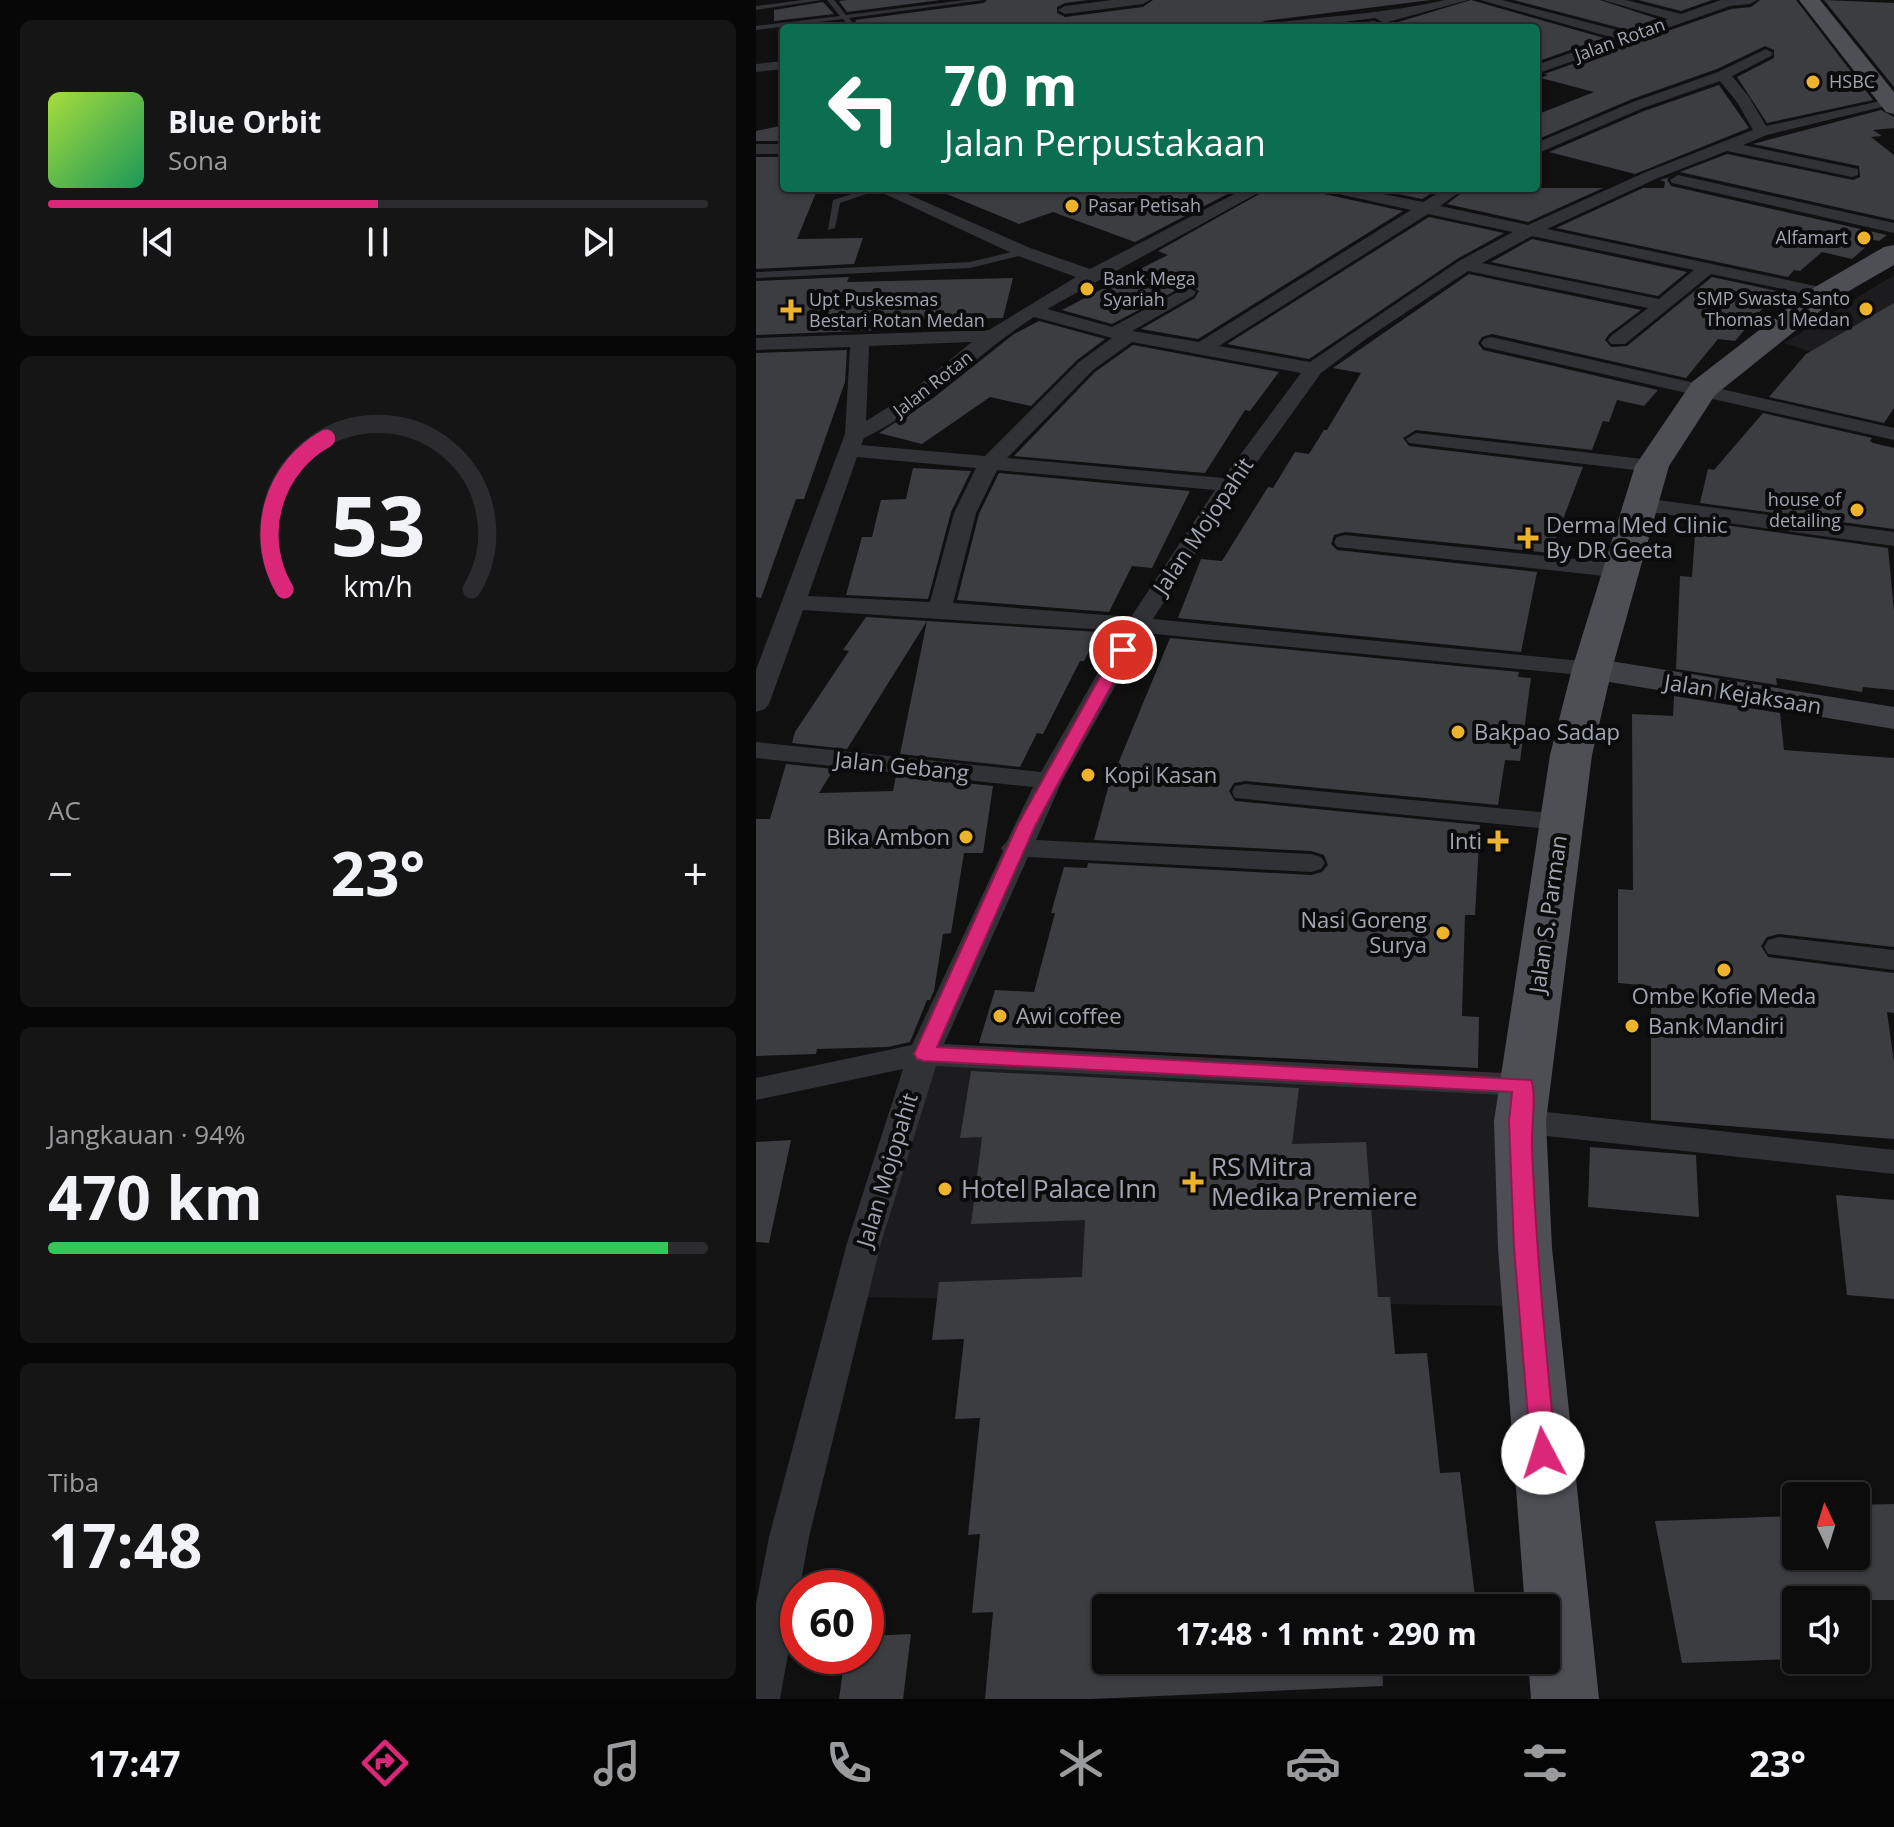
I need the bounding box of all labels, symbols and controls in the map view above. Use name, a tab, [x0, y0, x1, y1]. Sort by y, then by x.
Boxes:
street label: Jalan Rotan	[1569, 12, 1668, 67]
text: 70 m	[944, 46, 1078, 122]
icon: left	[812, 56, 916, 160]
place label: HSBC	[1829, 69, 1875, 93]
marker: HSBC	[1804, 73, 1822, 91]
text: Blue Orbit	[168, 101, 321, 142]
text: Jalan Perpustakaan	[944, 118, 1266, 167]
text: Sona	[168, 142, 228, 178]
place label: Pasar Petisah	[1088, 193, 1201, 217]
marker: Pasar Petisah	[1063, 197, 1081, 215]
icon: previous	[136, 220, 180, 264]
icon: pause	[356, 220, 400, 264]
icon: next	[576, 220, 620, 264]
place label: Alfamart	[1776, 225, 1848, 249]
marker: Alfamart	[1855, 229, 1873, 247]
place label: Bank Mega Syariah	[1103, 266, 1196, 311]
marker: Bank Mega Syariah	[1078, 280, 1096, 298]
place label: SMP Swasta Santo Thomas 1 Medan	[1697, 286, 1850, 331]
place label: Upt Puskesmas Bestari Rotan Medan	[809, 287, 985, 332]
marker: Upt Puskesmas Bestari Rotan Medan	[780, 299, 802, 321]
marker: SMP Swasta Santo Thomas 1 Medan	[1857, 300, 1875, 318]
street label: Jalan Rotan	[886, 345, 977, 423]
street label: Jalan Mojopahit	[1144, 451, 1259, 602]
text: 53	[330, 466, 426, 579]
place label: house of detailing	[1768, 487, 1842, 532]
marker: house of detailing	[1848, 501, 1866, 519]
place label: Derma Med Clinic By DR Geeta	[1546, 509, 1727, 564]
marker: Derma Med Clinic By DR Geeta	[1517, 527, 1539, 549]
text: km/h	[343, 566, 413, 605]
pin	[1089, 616, 1157, 684]
icon: arrive	[1101, 628, 1145, 672]
street label: Jalan Kejaksaan	[1660, 665, 1824, 720]
place label: Bakpao Sadap	[1474, 716, 1620, 746]
marker: Bakpao Sadap	[1449, 723, 1467, 741]
street label: Jalan Gebang	[832, 743, 971, 787]
place label: Kopi Kasan	[1104, 759, 1217, 789]
marker: Kopi Kasan	[1079, 766, 1097, 784]
text: AC	[48, 792, 81, 828]
place label: Bika Ambon	[826, 821, 950, 851]
place label: Inti	[1449, 825, 1482, 855]
marker: Bika Ambon	[957, 828, 975, 846]
text: 23°	[331, 832, 425, 914]
marker: Inti	[1489, 832, 1507, 850]
street label: Jalan S. Parman	[1521, 833, 1573, 997]
text: −	[48, 843, 73, 903]
text: +	[683, 843, 708, 903]
place label: Nasi Goreng Surya	[1300, 904, 1427, 959]
marker: Nasi Goreng Surya	[1434, 924, 1452, 942]
marker: Ombe Kofie Meda	[1715, 961, 1733, 979]
place label: Ombe Kofie Meda	[1632, 980, 1816, 1010]
place label: Awi coffee	[1016, 1000, 1122, 1030]
marker: Awi coffee	[991, 1007, 1009, 1025]
place label: Bank Mandiri	[1648, 1010, 1784, 1040]
marker: Bank Mandiri	[1623, 1017, 1641, 1035]
street label: Jalan Mojopahit	[848, 1089, 924, 1252]
text: Jangkauan · 94%	[48, 1116, 246, 1152]
place label: RS Mitra Medika Premiere	[1211, 1148, 1418, 1214]
text: 470 km	[48, 1156, 263, 1238]
place label: Hotel Palace Inn	[961, 1170, 1157, 1206]
marker: RS Mitra Medika Premiere	[1182, 1171, 1204, 1193]
marker: Hotel Palace Inn	[936, 1180, 954, 1198]
position arrow	[1501, 1411, 1585, 1495]
text: Tiba	[48, 1464, 99, 1500]
north arrow	[1782, 1482, 1870, 1570]
map controls	[1782, 1482, 1870, 1674]
text: 17:48	[48, 1504, 202, 1586]
speed limit sign: 60	[780, 1570, 884, 1674]
button: sound	[1782, 1586, 1870, 1674]
text: 17:48 · 1 mnt · 290 m	[1175, 1613, 1477, 1654]
icon: directions	[357, 1735, 413, 1791]
icon: music	[589, 1735, 645, 1791]
icon: phone	[821, 1735, 877, 1791]
icon: climate	[1053, 1735, 1109, 1791]
icon: car	[1285, 1735, 1341, 1791]
icon: filters	[1517, 1735, 1573, 1791]
text: 17:47	[88, 1739, 181, 1788]
text: 23°	[1749, 1739, 1806, 1788]

